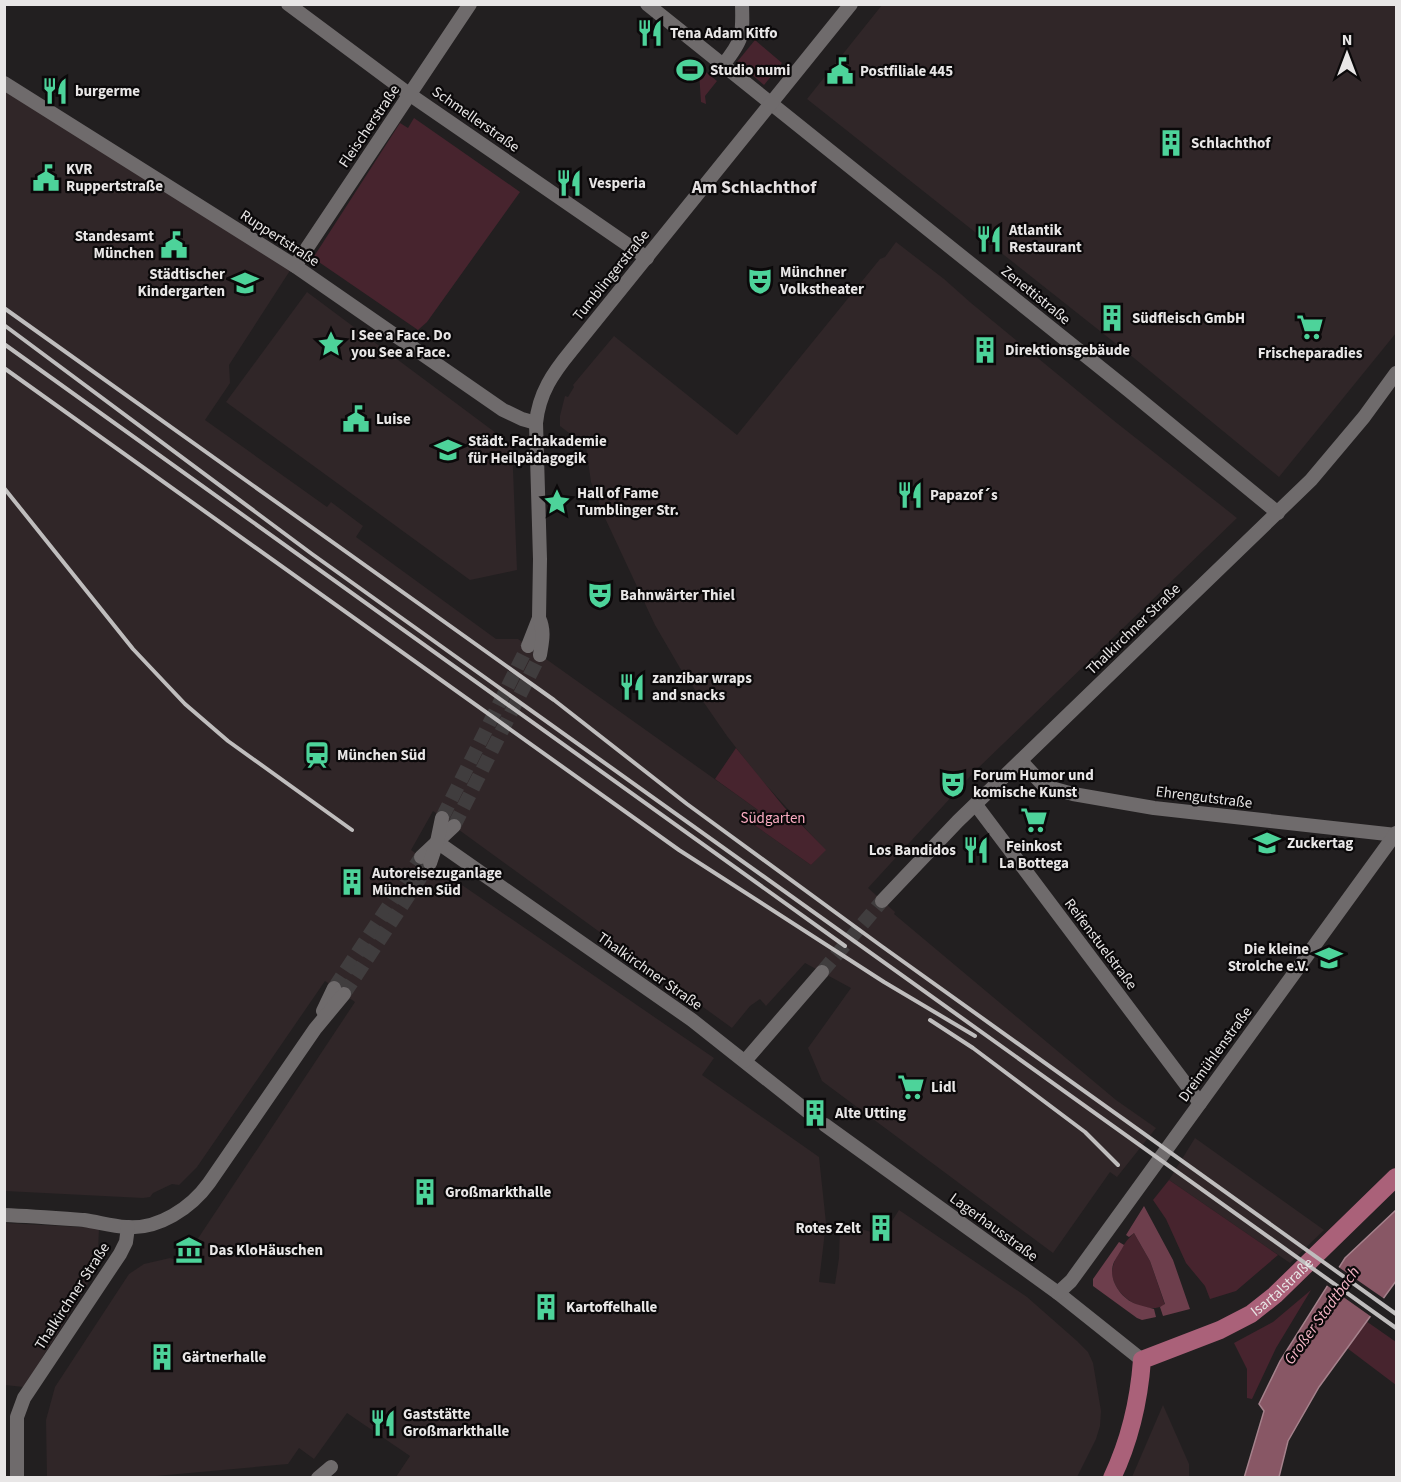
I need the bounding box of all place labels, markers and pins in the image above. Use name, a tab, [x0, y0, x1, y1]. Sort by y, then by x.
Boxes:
restaurant icon: Tena Adam Kitfo	[635, 18, 665, 48]
place label: Tena Adam Kitfo	[670, 23, 778, 44]
sports icon: Studio numi	[675, 55, 705, 85]
public building icon: Postfiliale 445	[825, 56, 855, 86]
place label: Studio numi	[710, 60, 790, 81]
place label: Postfiliale 445	[860, 61, 953, 82]
restaurant icon: burgerme	[40, 76, 70, 106]
place label: burgerme	[75, 81, 140, 102]
building icon: Schlachthof	[1156, 128, 1186, 158]
place label: Schlachthof	[1191, 133, 1271, 154]
place label: KVR Ruppertstraße	[66, 159, 163, 197]
public building icon: KVR Ruppertstraße	[31, 163, 61, 193]
restaurant icon: Vesperia	[554, 168, 584, 198]
place label: Vesperia	[588, 173, 646, 194]
place label: Atlantik Restaurant	[1008, 220, 1082, 258]
restaurant icon: Atlantik Restaurant	[974, 224, 1004, 254]
place label: Standesamt München	[75, 226, 154, 264]
public building icon: Standesamt München	[159, 230, 189, 260]
place label: Münchner Volkstheater	[779, 262, 864, 300]
place label: Städtischer Kindergarten	[137, 264, 225, 302]
theatre icon: Münchner Volkstheater	[745, 266, 775, 296]
school or university icon: Städtischer Kindergarten	[230, 268, 260, 298]
building icon: Südfleisch GmbH	[1097, 303, 1127, 333]
place label: Südfleisch GmbH	[1132, 308, 1245, 329]
supermarket icon: Frischeparadies	[1295, 312, 1325, 342]
place label: I See a Face. Do you See a Face.	[351, 325, 451, 363]
place icon: I See a Face. Do you See a Face.	[316, 329, 346, 359]
building icon: Direktionsgebäude	[970, 335, 1000, 365]
place label: Direktionsgebäude	[1005, 340, 1130, 361]
place label: Frischeparadies	[1258, 343, 1363, 364]
public building icon: Luise	[341, 404, 371, 434]
place label: Luise	[376, 409, 411, 430]
place label: Städt. Fachakademie für Heilpädagogik	[468, 431, 607, 469]
school or university icon: Städt. Fachakademie für Heilpädagogik	[433, 435, 463, 465]
restaurant icon: Papazof´s	[895, 480, 925, 510]
place label: Hall of Fame Tumblinger Str.	[577, 483, 679, 521]
place label: Papazof´s	[930, 485, 998, 506]
place icon: Hall of Fame Tumblinger Str.	[542, 487, 572, 517]
theatre icon: Bahnwärter Thiel	[585, 580, 615, 610]
place label: Bahnwärter Thiel	[620, 585, 736, 606]
place label: zanzibar wraps and snacks	[652, 668, 752, 706]
restaurant icon: zanzibar wraps and snacks	[617, 672, 647, 702]
station icon: München Süd	[302, 740, 332, 770]
place label: München Süd	[337, 745, 426, 766]
place label: Forum Humor und komische Kunst	[973, 765, 1094, 803]
theatre icon: Forum Humor und komische Kunst	[938, 769, 968, 799]
supermarket icon: Feinkost La Bottega	[1019, 805, 1049, 835]
school or university icon: Zuckertag	[1252, 828, 1282, 858]
place label: Zuckertag	[1287, 833, 1353, 854]
restaurant icon: Los Bandidos	[961, 835, 991, 865]
place label: Feinkost La Bottega	[999, 836, 1069, 874]
place label: Los Bandidos	[869, 840, 956, 861]
place label: Autoreisezuganlage München Süd	[371, 863, 502, 901]
building icon: Autoreisezuganlage München Süd	[337, 867, 367, 897]
place label: Die kleine Strolche e.V.	[1228, 939, 1309, 977]
school or university icon: Die kleine Strolche e.V.	[1314, 943, 1344, 973]
supermarket icon: Lidl	[896, 1072, 926, 1102]
place label: Lidl	[931, 1077, 957, 1098]
building icon: Alte Utting	[800, 1098, 830, 1128]
place label: Alte Utting	[834, 1103, 906, 1124]
building icon: Großmarkthalle	[410, 1177, 440, 1207]
place label: Großmarkthalle	[445, 1182, 551, 1203]
building icon: Rotes Zelt	[866, 1213, 896, 1243]
place label: Rotes Zelt	[795, 1218, 861, 1239]
museum icon: Das KloHäuschen	[174, 1235, 204, 1265]
place label: Das KloHäuschen	[209, 1240, 323, 1261]
building icon: Kartoffelhalle	[531, 1292, 561, 1322]
place label: Kartoffelhalle	[566, 1297, 658, 1318]
building icon: Gärtnerhalle	[147, 1342, 177, 1372]
place label: Gärtnerhalle	[182, 1347, 267, 1368]
place label: Gaststätte Großmarkthalle	[403, 1404, 509, 1442]
restaurant icon: Gaststätte Großmarkthalle	[368, 1408, 398, 1438]

